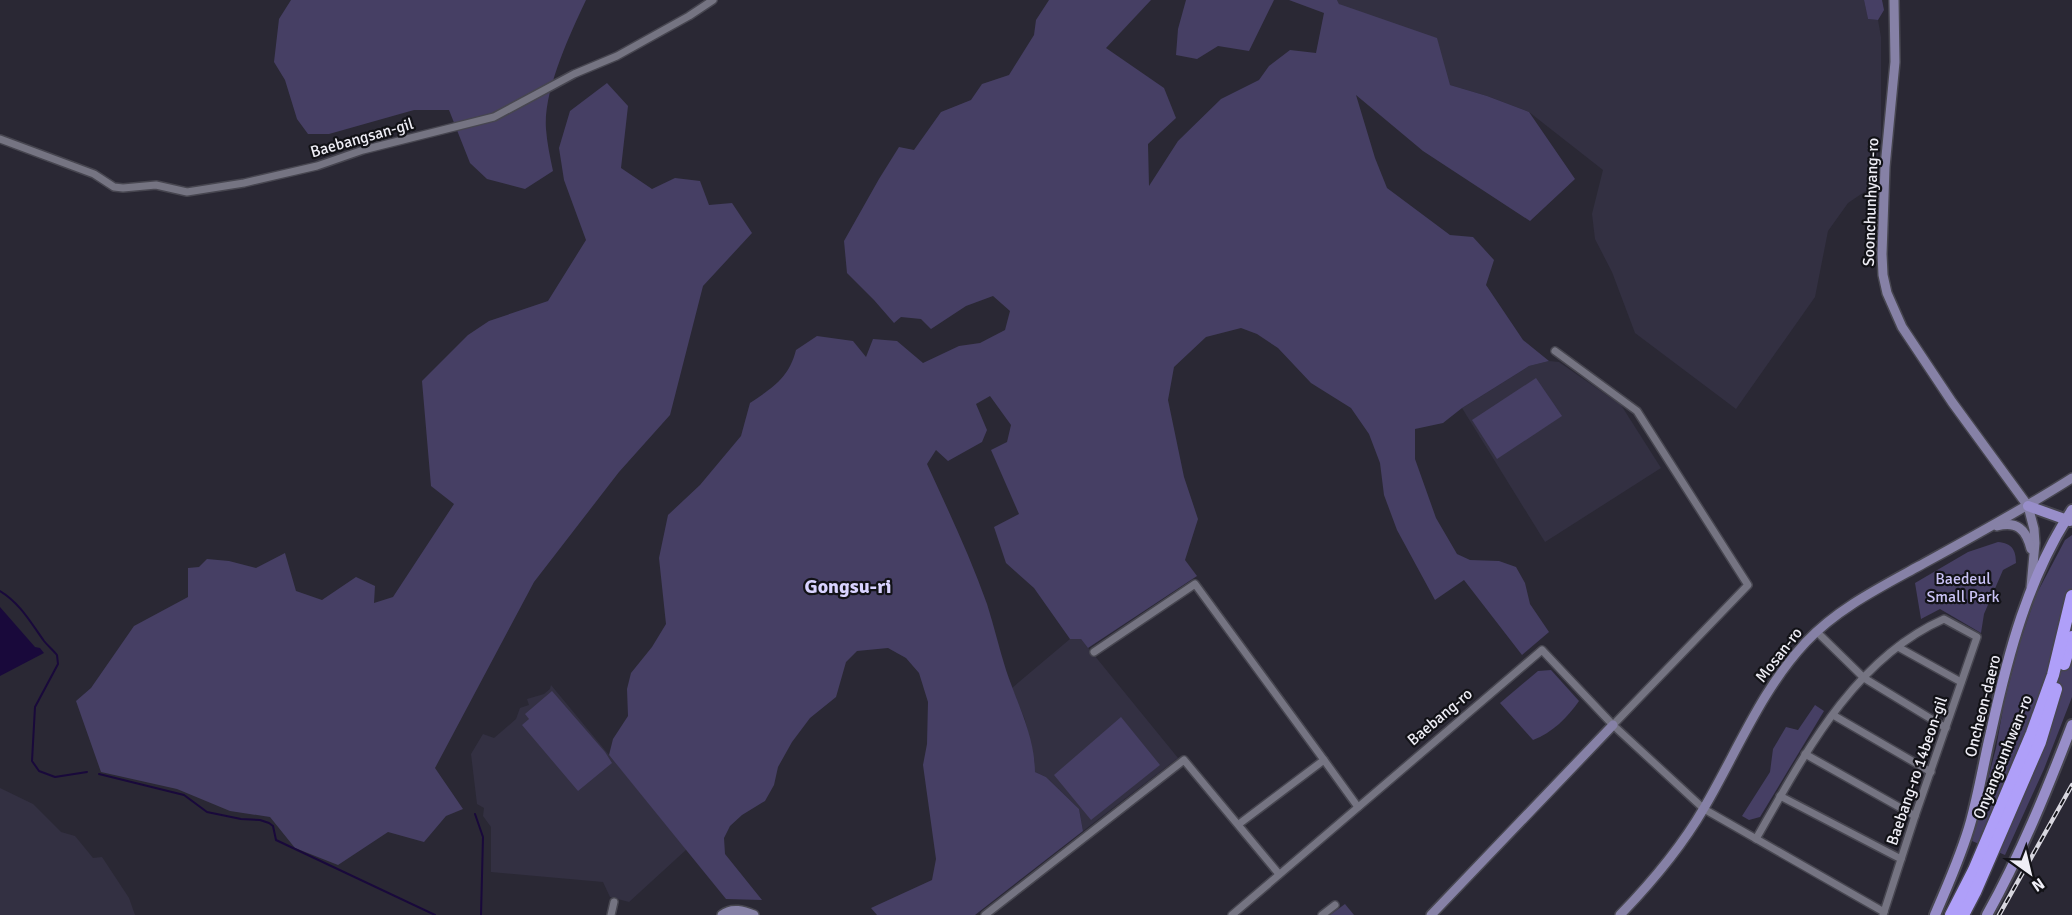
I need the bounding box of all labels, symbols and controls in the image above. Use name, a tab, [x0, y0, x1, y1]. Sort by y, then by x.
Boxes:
street label: Baebangsan-gil	[308, 114, 416, 162]
street label: Soonchunhyang-ro	[1859, 137, 1883, 267]
park label: Baedeul Small Park	[1926, 569, 2000, 607]
district label: Gongsu-ri	[805, 574, 891, 599]
street label: Mosan-ro	[1751, 623, 1807, 687]
street label: Oncheon-daero	[1961, 653, 2005, 759]
street label: Baebang-ro	[1403, 684, 1477, 750]
street label: Onyangsunhwan-ro	[1969, 692, 2037, 822]
street label: Baebang-ro 14beon-gil	[1882, 694, 1952, 848]
north arrow	[2000, 843, 2060, 903]
text: N	[2028, 873, 2048, 896]

